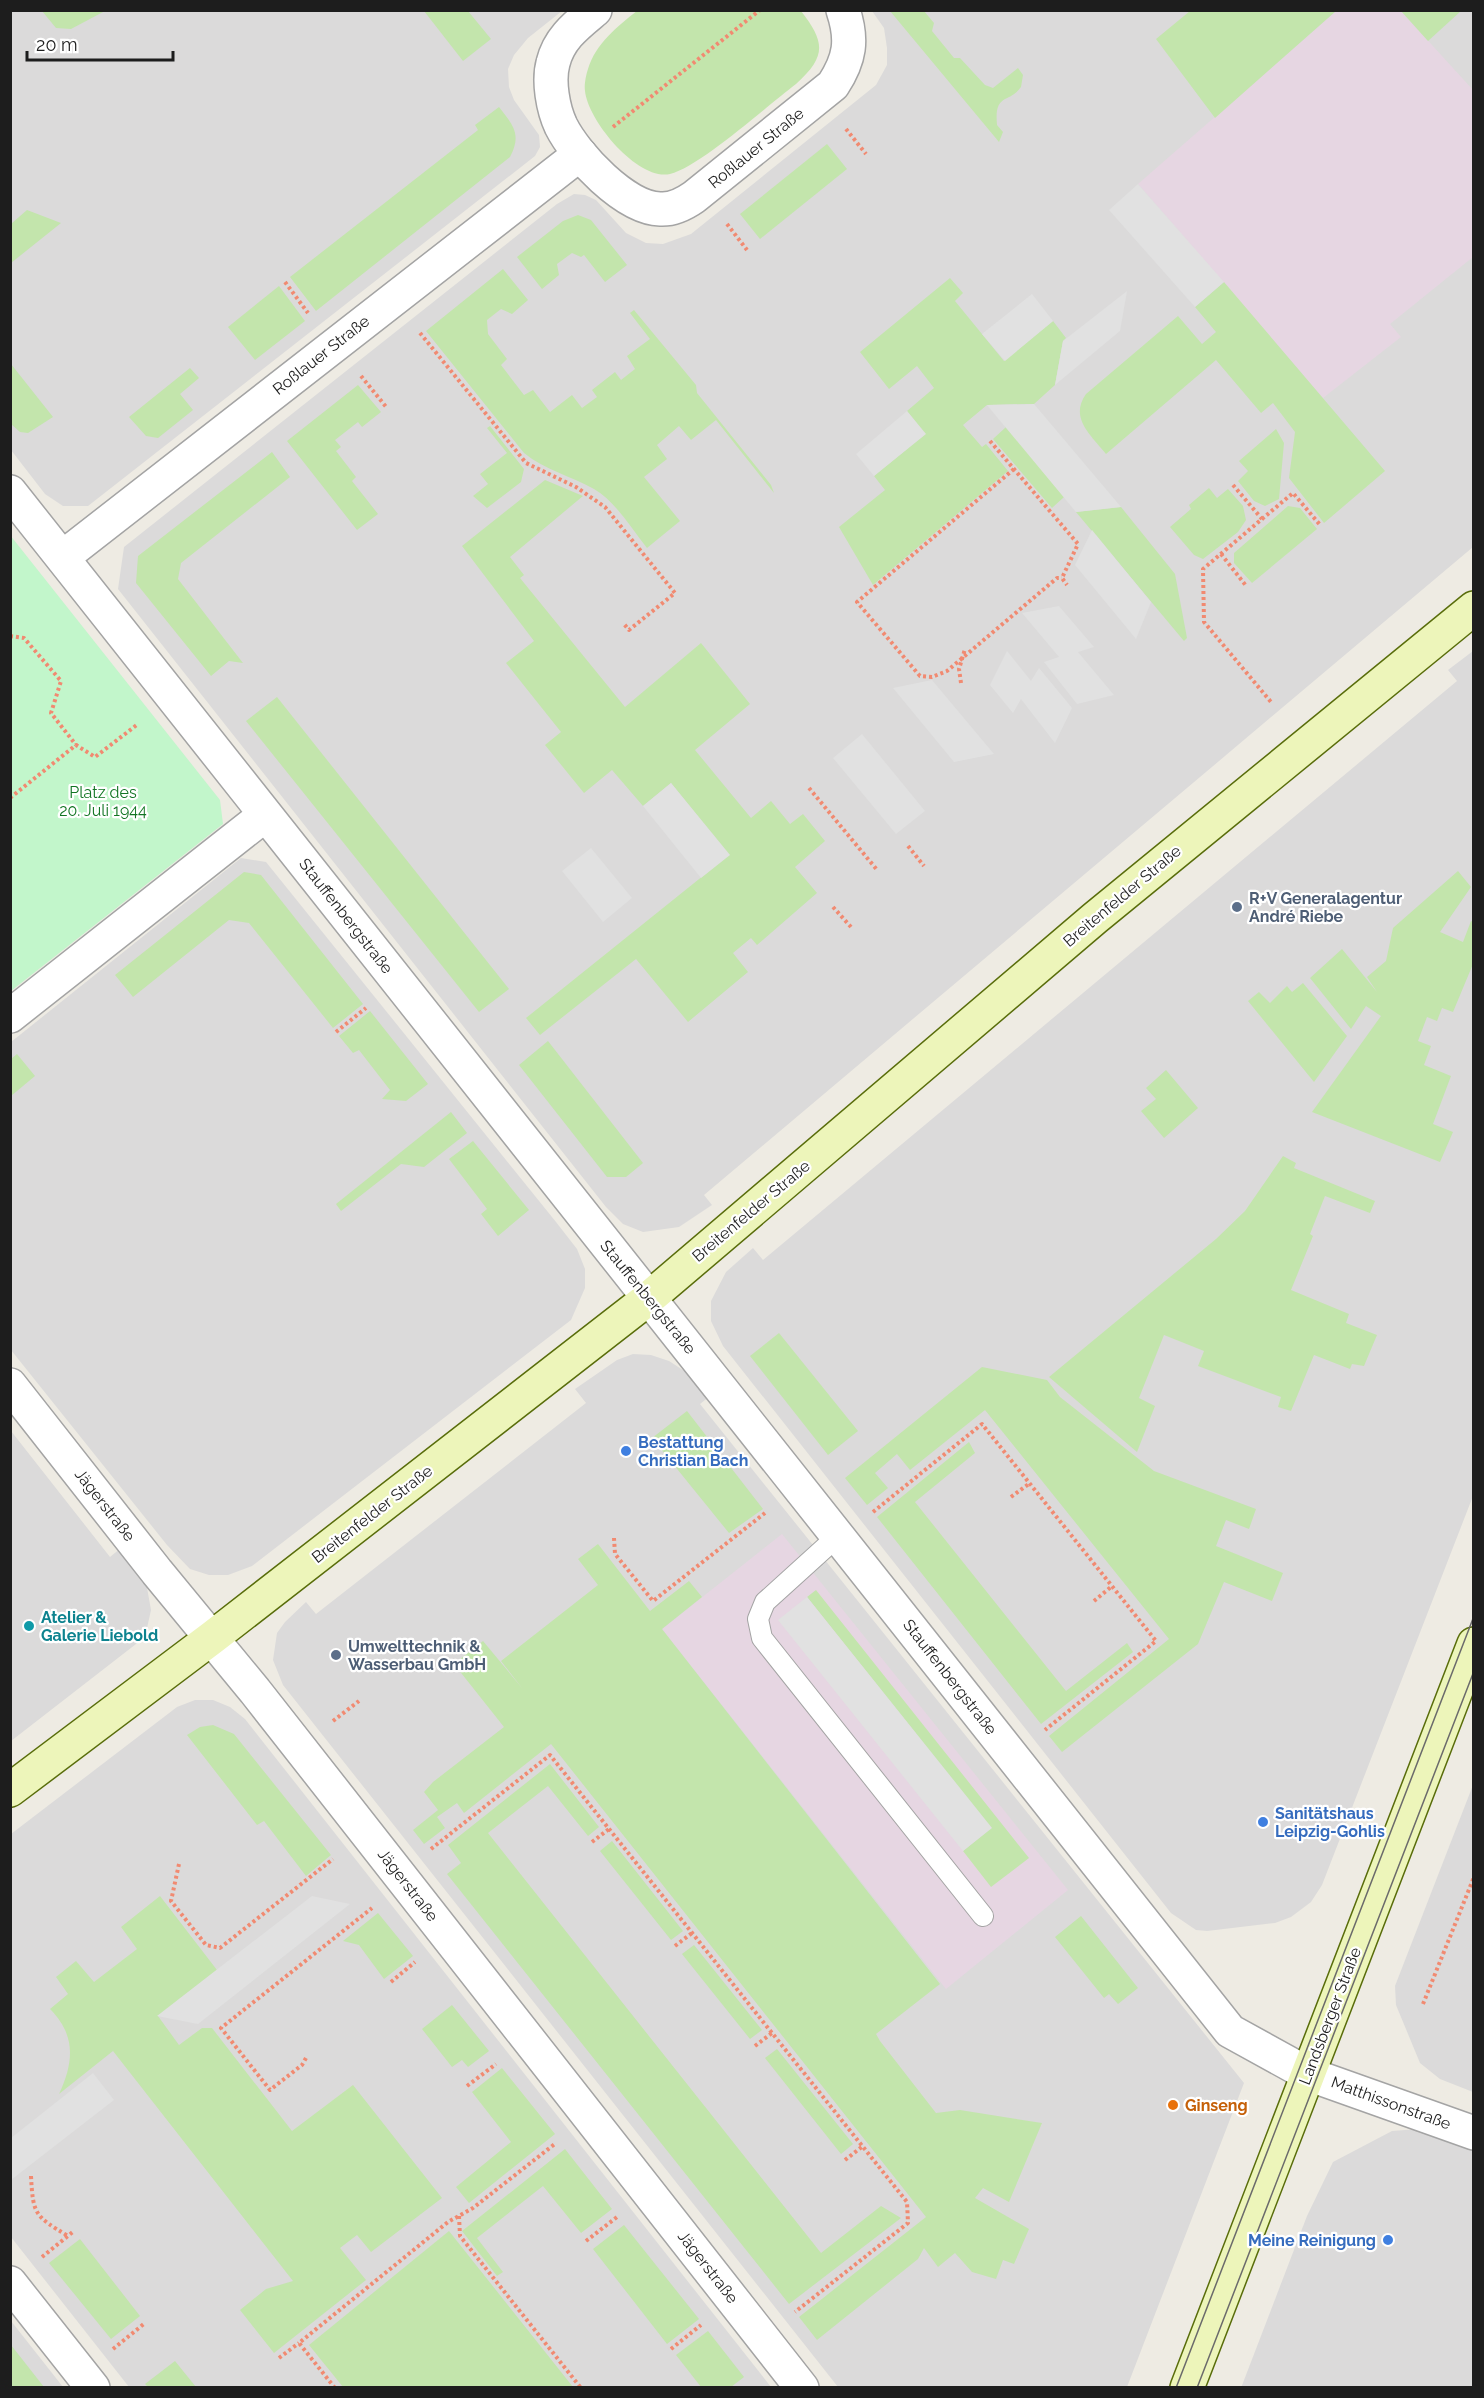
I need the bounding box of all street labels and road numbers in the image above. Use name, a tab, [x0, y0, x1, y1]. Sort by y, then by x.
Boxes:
street label: Roßlauer Straße	[704, 104, 808, 192]
street label: Roßlauer Straße	[269, 311, 373, 399]
street label: Breitenfelder Straße	[1059, 841, 1185, 951]
street label: Stauffenbergstraße	[295, 855, 397, 977]
street label: Breitenfelder Straße	[688, 1156, 814, 1266]
street label: Stauffenbergstraße	[596, 1236, 700, 1358]
street label: Breitenfelder Straße	[308, 1461, 436, 1567]
street label: Jägerstraße	[71, 1465, 139, 1545]
street label: Stauffenbergstraße	[899, 1616, 1001, 1738]
street label: Jägerstraße	[374, 1845, 442, 1925]
street label: Landsberger Straße	[1295, 1945, 1365, 2087]
street label: Matthissonstraße	[1329, 2073, 1453, 2133]
street label: Jägerstraße	[674, 2227, 742, 2307]

